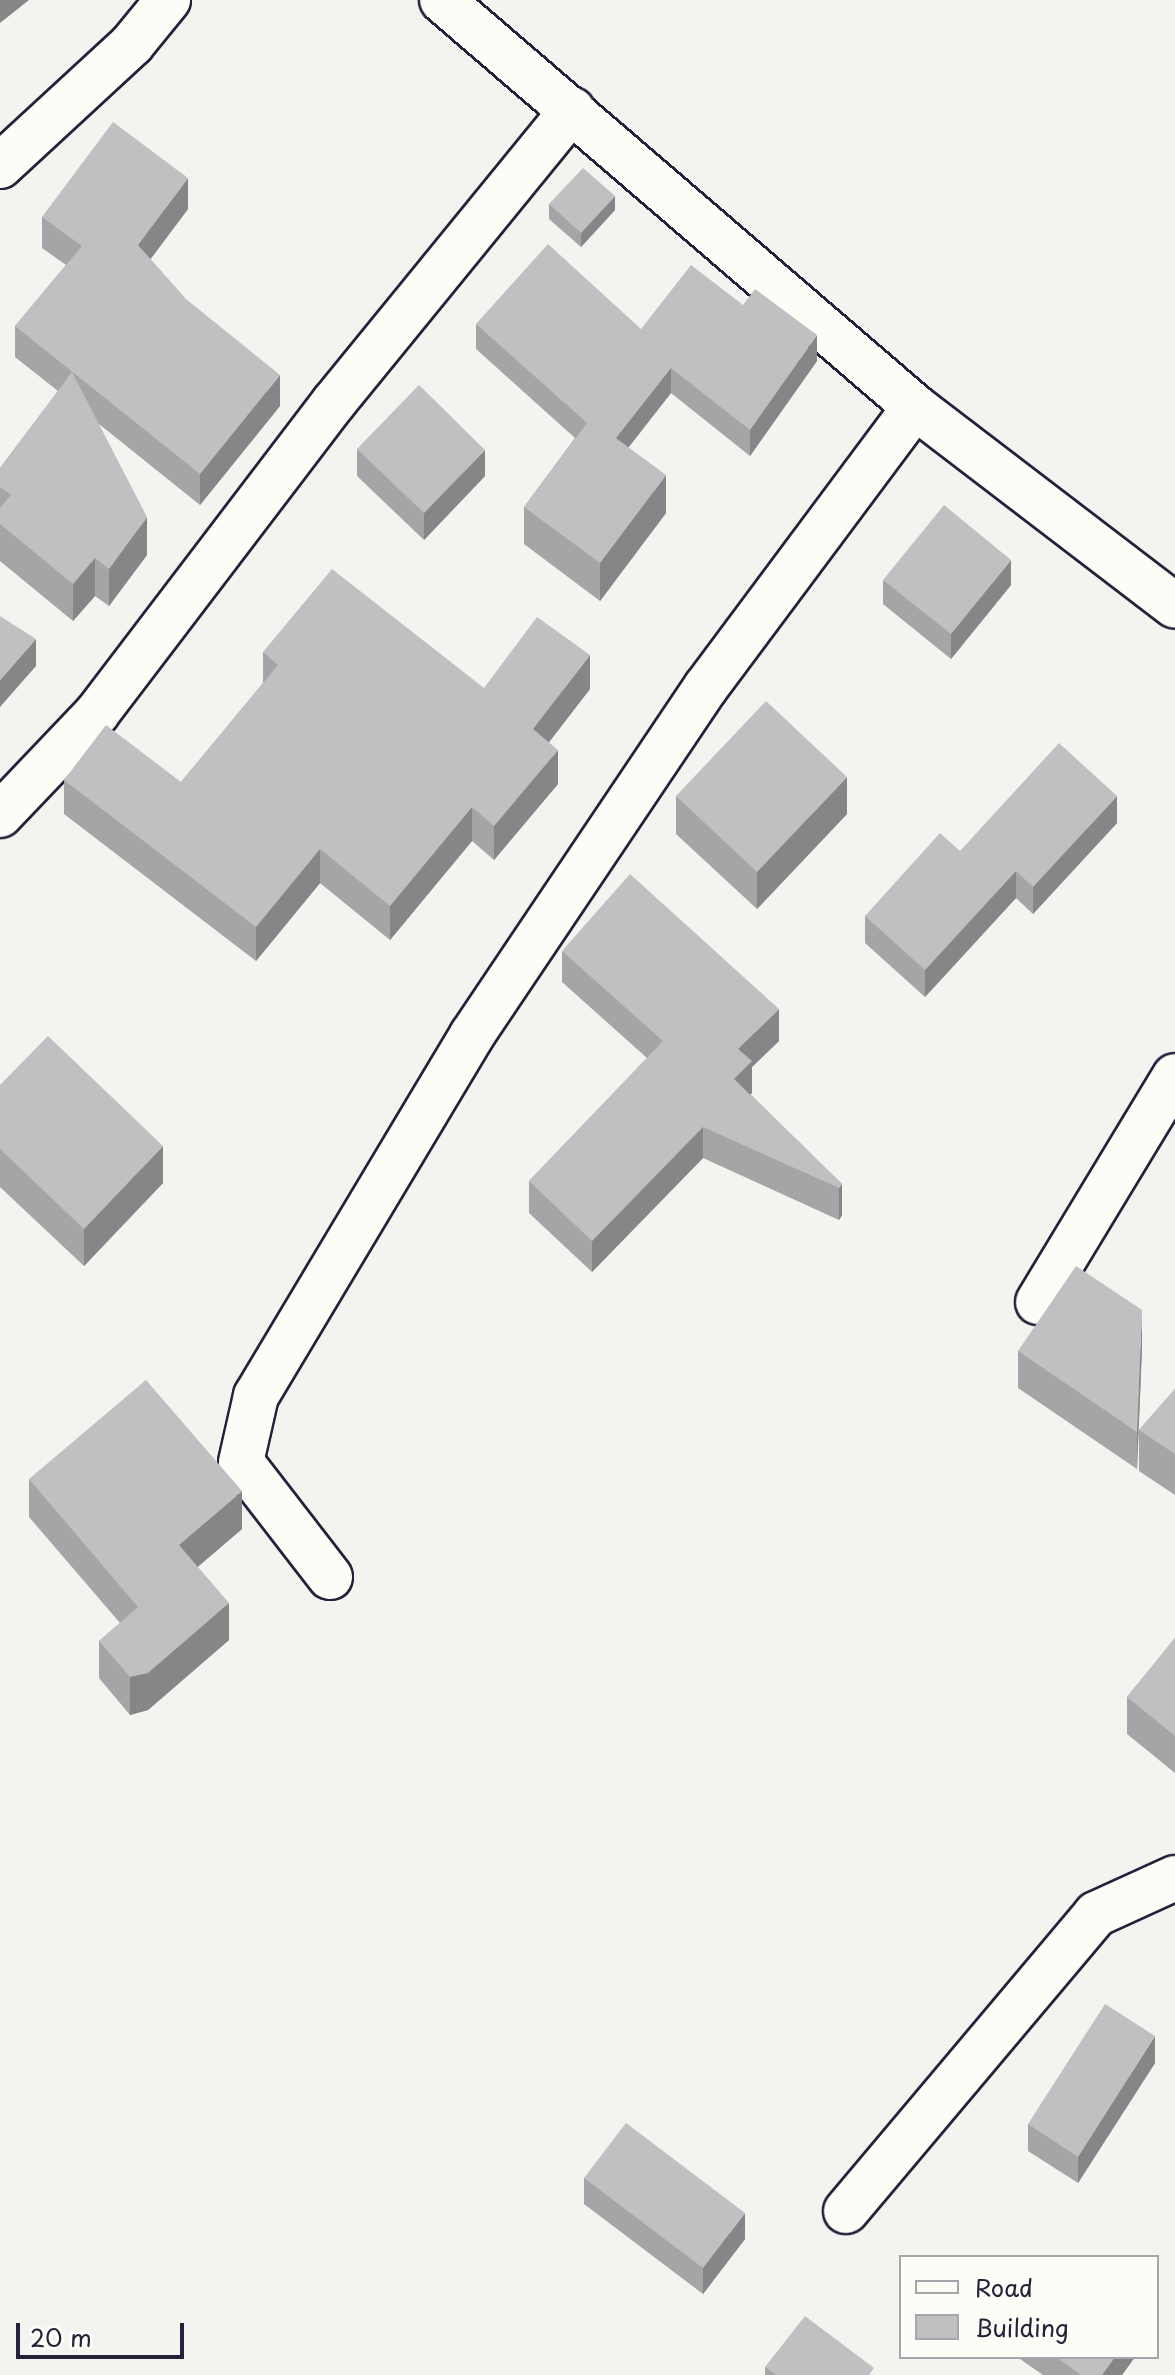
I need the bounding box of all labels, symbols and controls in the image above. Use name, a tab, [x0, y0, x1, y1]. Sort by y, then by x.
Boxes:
legend	[899, 2255, 1159, 2359]
text: Road	[975, 2269, 1033, 2305]
scale bar	[20, 2307, 188, 2357]
text: Building	[975, 2309, 1069, 2345]
text: 20 m	[30, 2319, 92, 2355]

